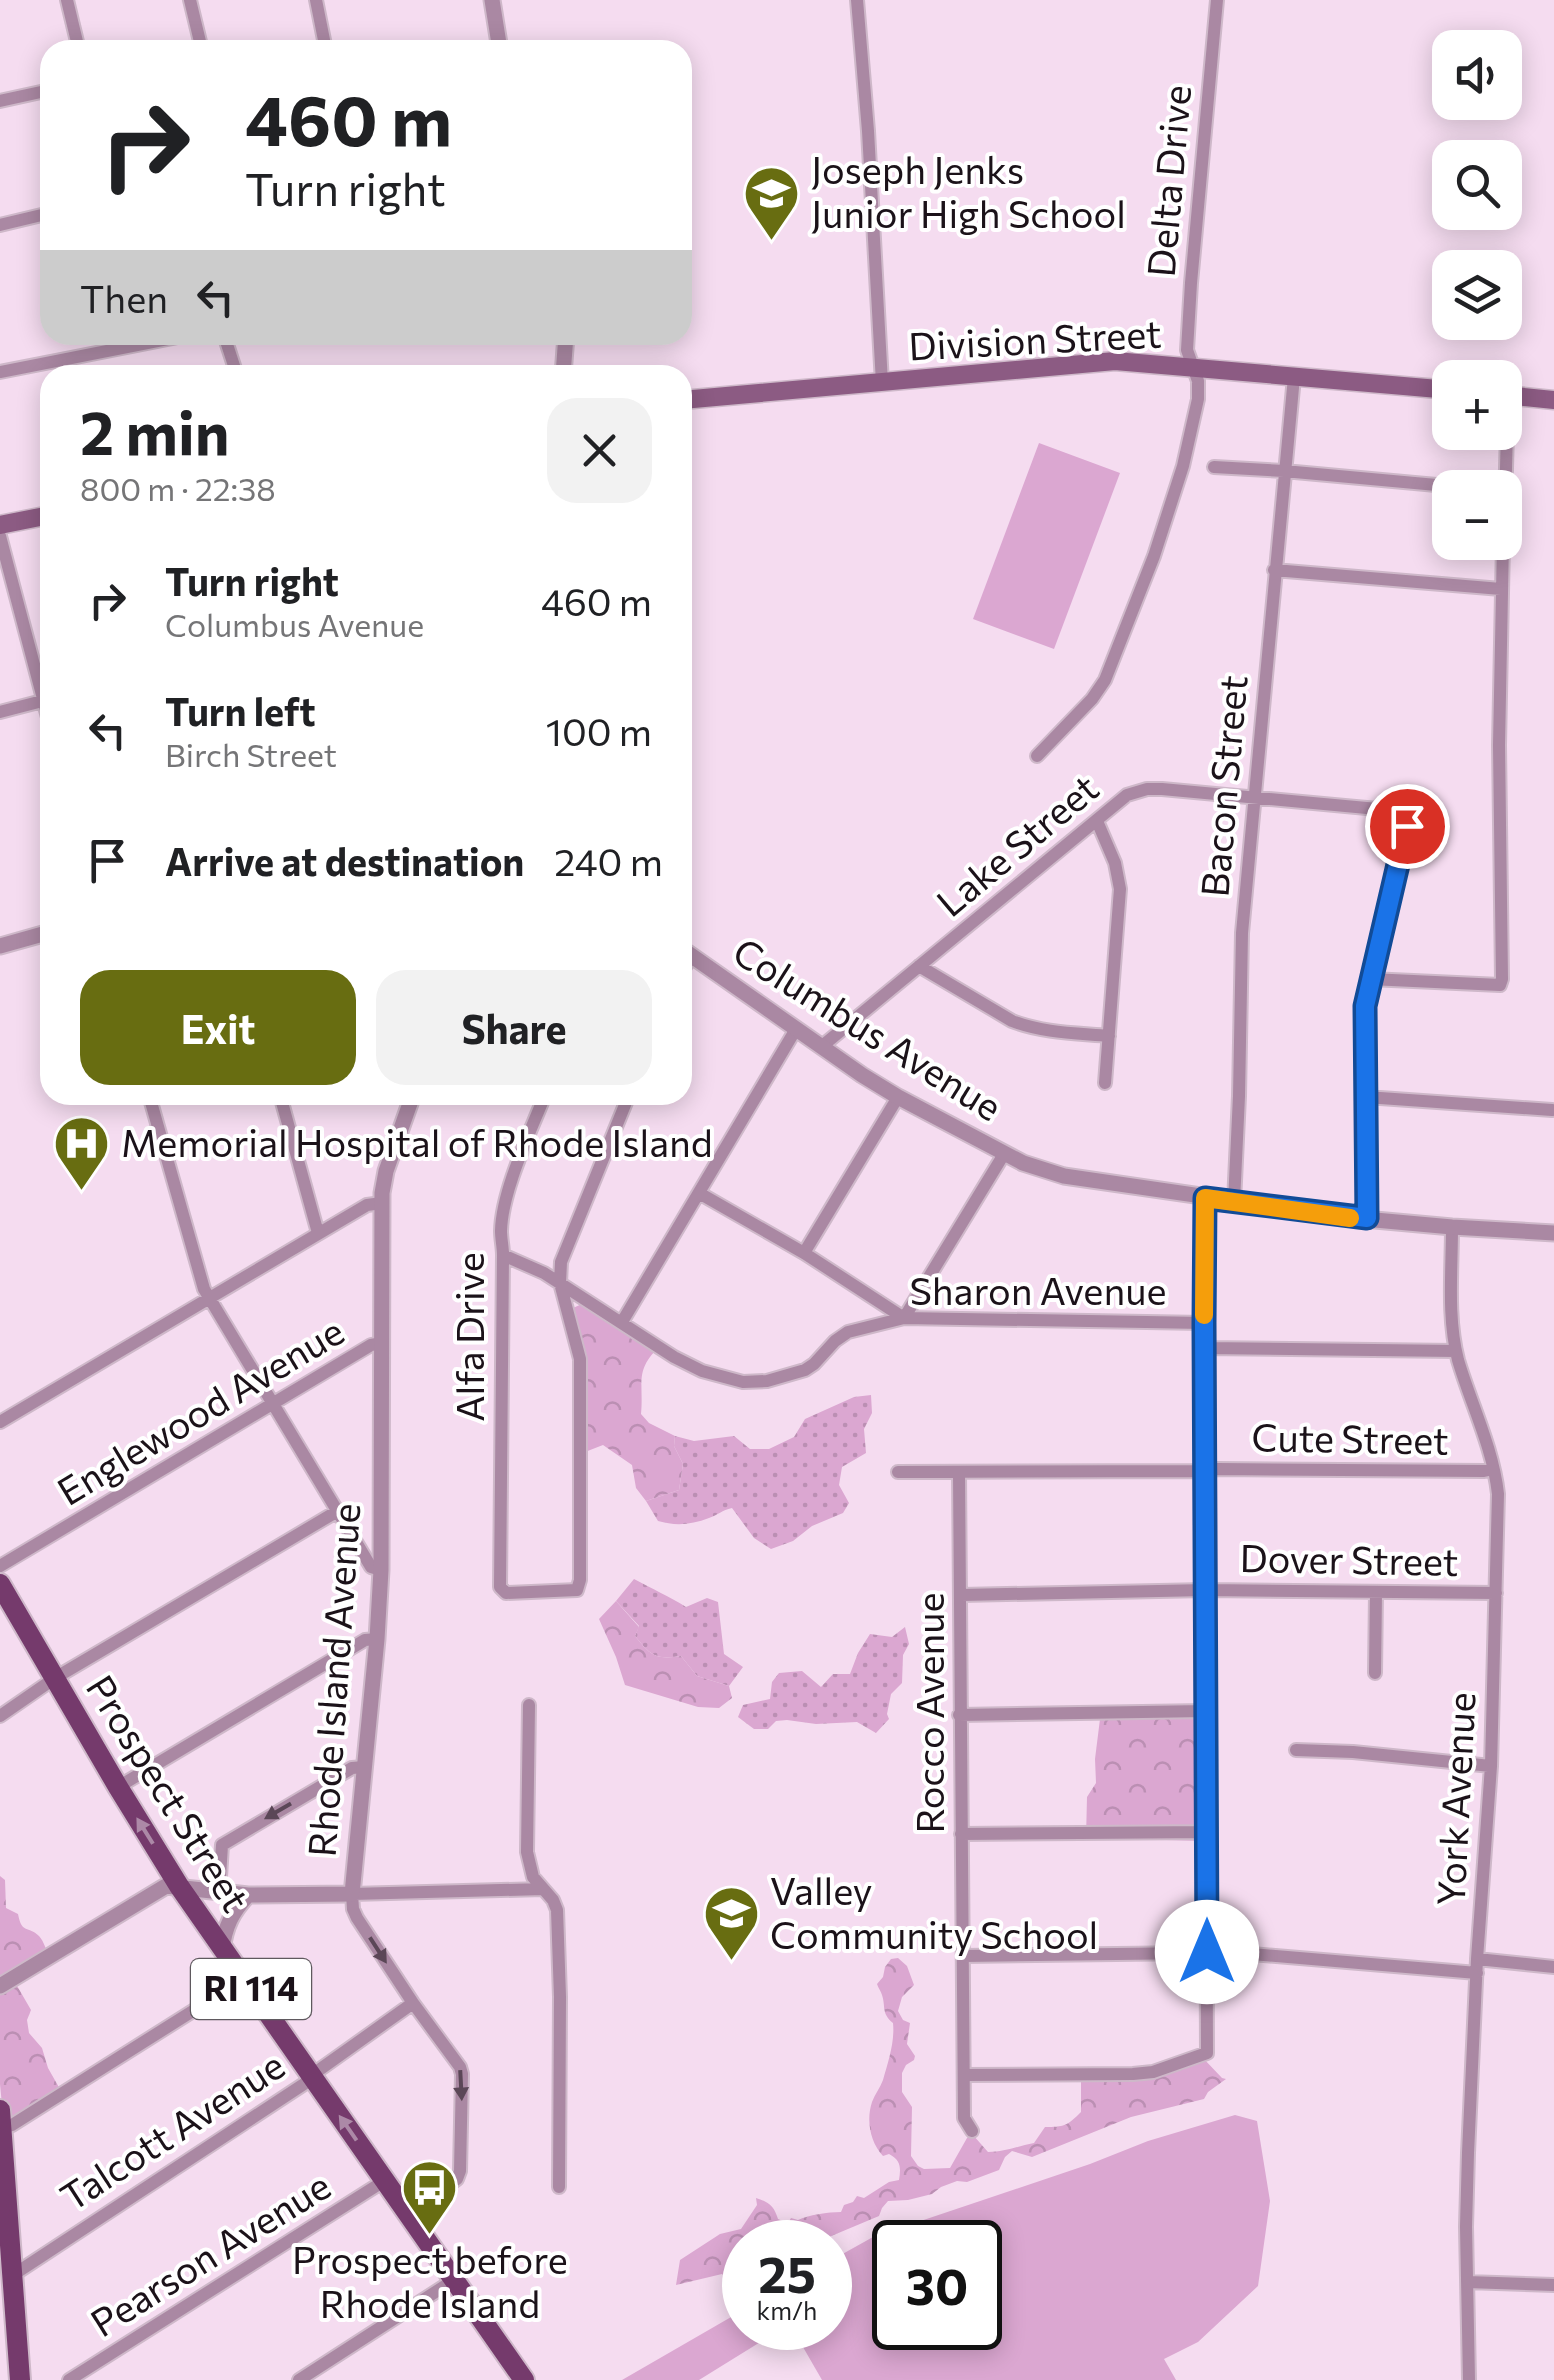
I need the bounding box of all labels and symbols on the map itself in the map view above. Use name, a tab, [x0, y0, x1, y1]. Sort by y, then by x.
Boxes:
street label: Delta Drive	[1136, 83, 1199, 279]
place label: Joseph Jenks Junior High School	[811, 145, 1126, 236]
school or university icon: Joseph Jenks Junior High School	[742, 163, 802, 242]
street label: Division Street	[907, 308, 1163, 369]
street label: Bacon Street	[1189, 673, 1256, 899]
street label: Lake Street	[926, 763, 1107, 925]
pin	[1365, 784, 1450, 869]
street label: Columbus Avenue	[725, 926, 1011, 1129]
hospital icon: Memorial Hospital of Rhode Island	[52, 1114, 112, 1193]
place label: Memorial Hospital of Rhode Island	[121, 1118, 713, 1165]
street label: Alfa Drive	[445, 1252, 492, 1422]
street label: Sharon Avenue	[910, 1266, 1166, 1313]
street label: Englewood Avenue	[48, 1306, 351, 1514]
street label: Cute Street	[1251, 1412, 1449, 1463]
street label: Rhode Island Avenue	[297, 1501, 368, 1858]
street label: Dover Street	[1239, 1533, 1459, 1584]
street label: Rocco Avenue	[905, 1592, 952, 1834]
street label: Prospect Street	[78, 1666, 260, 1919]
street label: York Avenue	[1425, 1691, 1484, 1907]
one-way arrow	[264, 1802, 293, 1819]
one-way arrow	[137, 1817, 154, 1845]
place label: Valley Community School	[770, 1866, 1098, 1957]
school or university icon: Valley Community School	[701, 1884, 761, 1963]
position arrow	[1155, 1900, 1259, 2004]
one-way arrow	[369, 1936, 387, 1963]
road number: RI 114	[191, 1959, 311, 2019]
street label: Talcott Avenue	[51, 2040, 292, 2220]
one-way arrow	[453, 2069, 469, 2101]
one-way arrow	[339, 2115, 358, 2142]
bus stop icon: Prospect before Rhode Island	[400, 2158, 460, 2237]
street label: Pearson Avenue	[81, 2161, 338, 2345]
speed limit sign: 30	[872, 2220, 1002, 2350]
place label: Prospect before Rhode Island	[292, 2235, 568, 2326]

